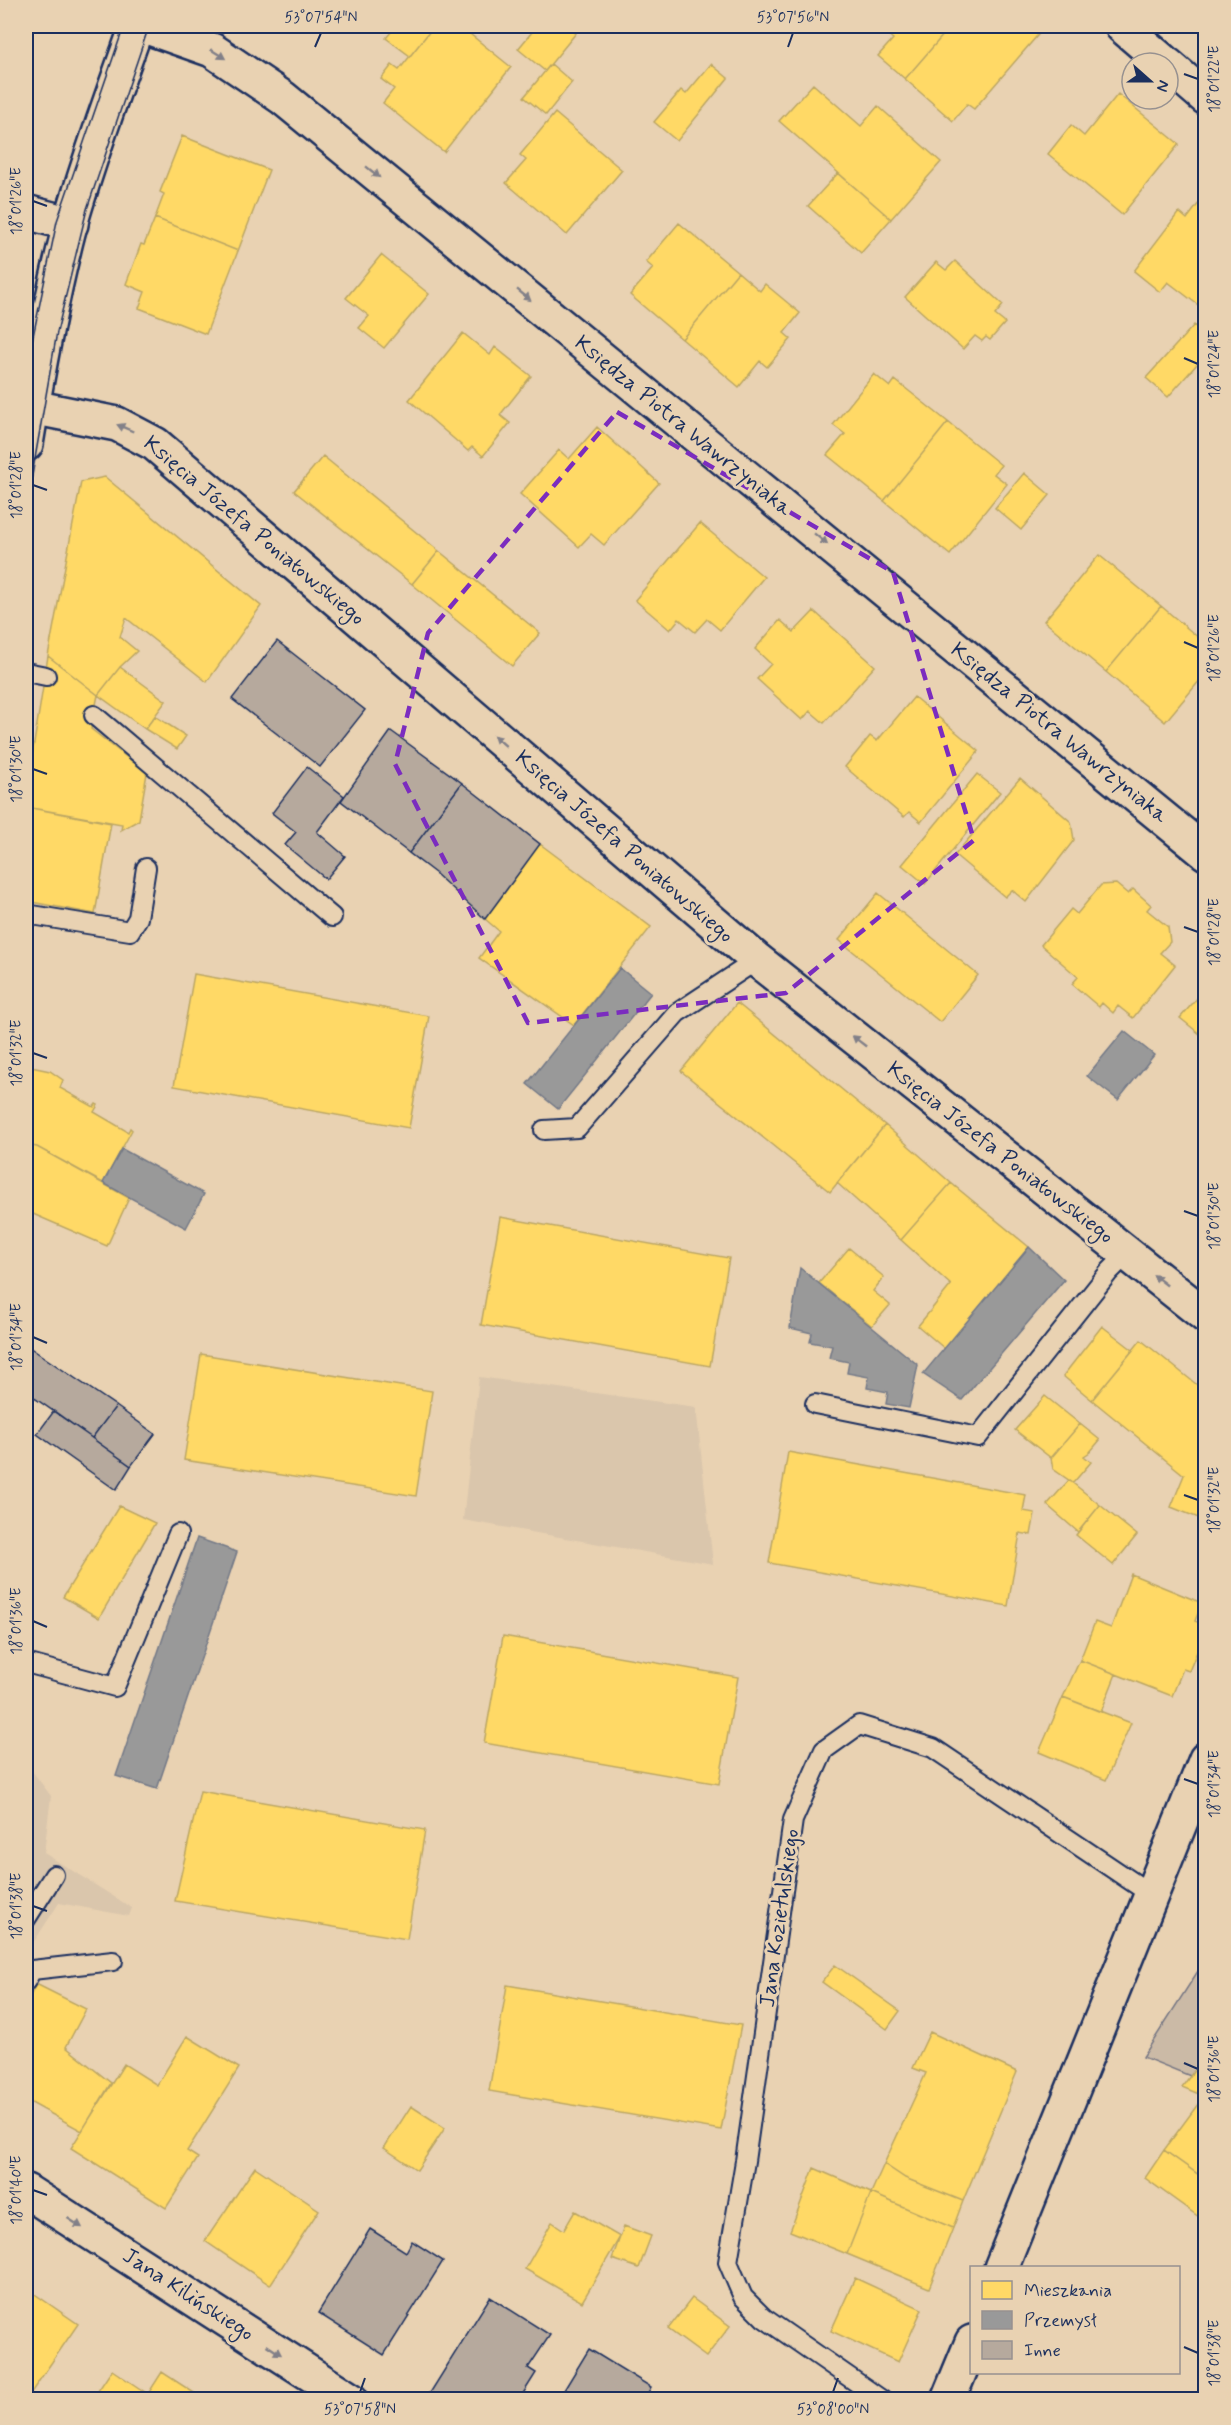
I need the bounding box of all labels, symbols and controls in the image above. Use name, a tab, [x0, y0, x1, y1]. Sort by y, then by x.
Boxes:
text: 53°07'54"N	[284, 8, 358, 28]
text: 53°07'56"N	[757, 8, 829, 28]
text: 18°01'22"E	[1205, 45, 1225, 113]
one-way arrow	[210, 49, 226, 60]
north arrow	[1120, 51, 1180, 111]
text: N	[1151, 77, 1174, 95]
one-way arrow	[365, 165, 381, 178]
text: 18°01'26"E	[7, 167, 27, 235]
one-way arrow	[516, 289, 532, 302]
text: 18°01'24"E	[1205, 329, 1225, 398]
street label: Księdza Piotra Wawrzyniaka	[569, 330, 798, 523]
one-way arrow	[116, 423, 134, 433]
street label: Księcia Józefa Poniatowskiego	[135, 430, 371, 634]
text: 18°01'28"E	[7, 451, 27, 519]
one-way arrow	[813, 532, 829, 545]
text: 18°01'26"E	[1205, 614, 1225, 682]
street label: Księdza Piotra Wawrzyniaka	[945, 637, 1174, 830]
text: 18°01'30"E	[7, 735, 27, 803]
one-way arrow	[493, 735, 508, 748]
street label: Księcia Józefa Poniatowskiego	[507, 744, 739, 952]
text: 18°01'28"E	[1205, 898, 1225, 966]
text: 18°01'32"E	[7, 1019, 27, 1086]
one-way arrow	[851, 1036, 866, 1048]
street label: Księcia Józefa Poniatowskiego	[879, 1055, 1119, 1253]
text: 18°01'30"E	[1205, 1182, 1225, 1250]
one-way arrow	[1152, 1274, 1167, 1286]
text: 18°01'34"E	[7, 1303, 27, 1371]
text: 18°01'32"E	[1205, 1466, 1225, 1533]
text: 18°01'36"E	[7, 1587, 27, 1655]
text: 18°01'34"E	[1205, 1750, 1225, 1818]
street label: Jana Kozietulskiego	[754, 1827, 807, 2009]
text: 18°01'38"E	[7, 1872, 27, 1940]
text: 18°01'36"E	[1205, 2035, 1225, 2103]
text: 18°01'40"E	[7, 2155, 27, 2225]
one-way arrow	[67, 2217, 83, 2228]
street label: Jana Kilińskiego	[115, 2242, 259, 2350]
legend	[970, 2266, 1180, 2374]
text: Mieszkania	[1024, 2279, 1112, 2303]
text: Przemysł	[1024, 2309, 1098, 2333]
text: 18°01'38"E	[1205, 2319, 1225, 2387]
text: Inne	[1024, 2339, 1061, 2363]
one-way arrow	[266, 2345, 283, 2356]
text: 53°07'58"N	[324, 2400, 396, 2420]
text: 53°08'00"N	[797, 2400, 869, 2420]

